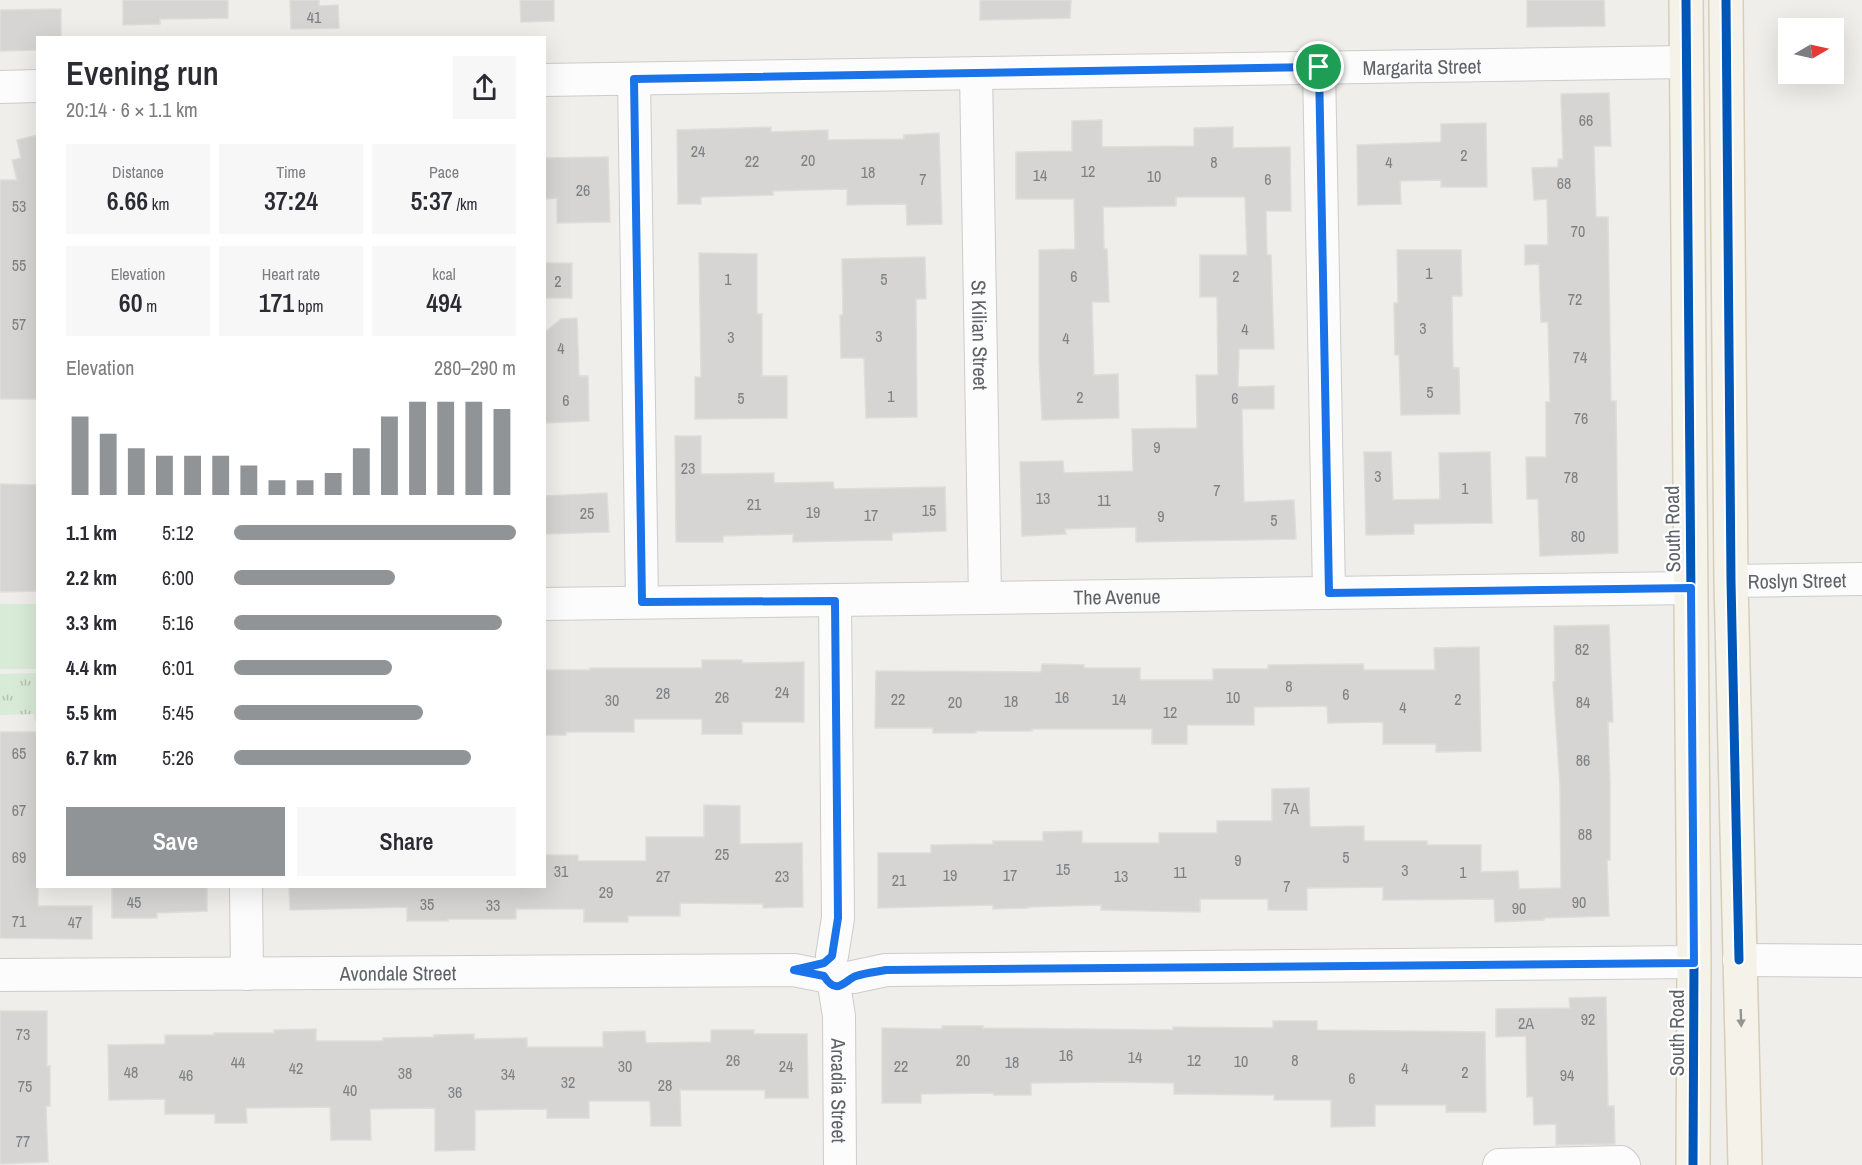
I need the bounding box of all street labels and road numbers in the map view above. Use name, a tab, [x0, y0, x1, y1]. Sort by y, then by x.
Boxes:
street label: Margarita Street	[1362, 52, 1482, 81]
street label: St Kilian Street	[966, 280, 995, 391]
street label: South Road	[1658, 485, 1686, 573]
street label: Roslyn Street	[1748, 566, 1847, 594]
street label: The Avenue	[1073, 582, 1161, 610]
street label: Avondale Street	[339, 959, 457, 986]
street label: South Road	[1663, 990, 1690, 1076]
street label: Arcadia Street	[826, 1037, 853, 1144]

